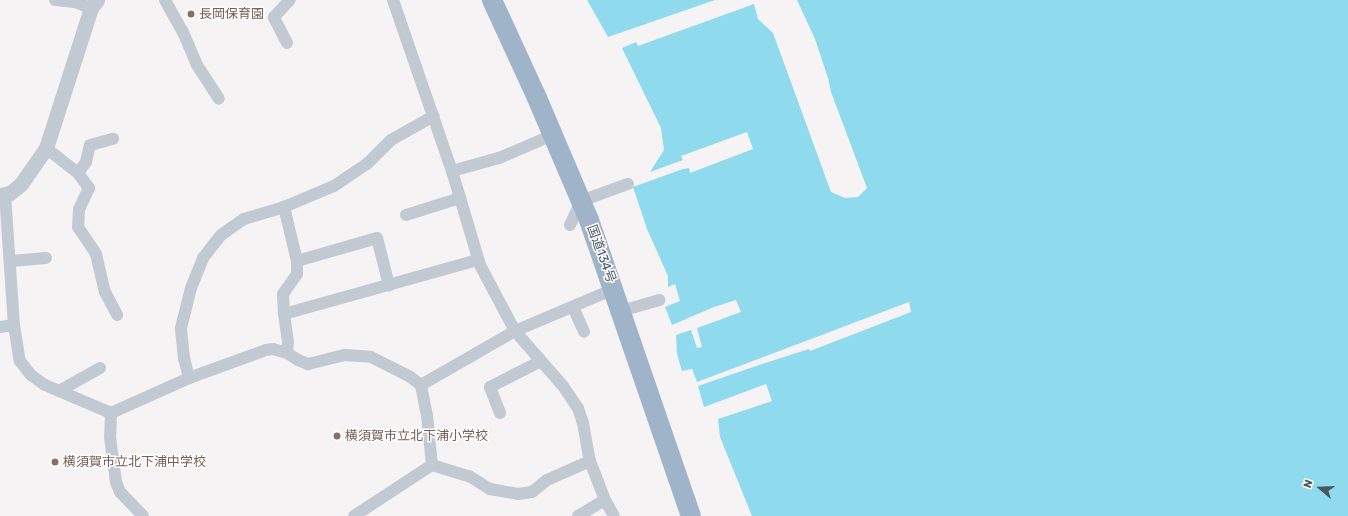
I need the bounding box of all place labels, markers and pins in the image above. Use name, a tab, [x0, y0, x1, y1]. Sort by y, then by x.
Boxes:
place label: 長岡保育園	[199, 6, 264, 22]
marker: 長岡保育園	[186, 9, 196, 19]
place label: 横須賀市立北下浦小学校	[345, 428, 488, 444]
marker: 横須賀市立北下浦小学校	[332, 431, 342, 441]
place label: 横須賀市立北下浦中学校	[63, 454, 206, 470]
marker: 横須賀市立北下浦中学校	[50, 457, 60, 467]

